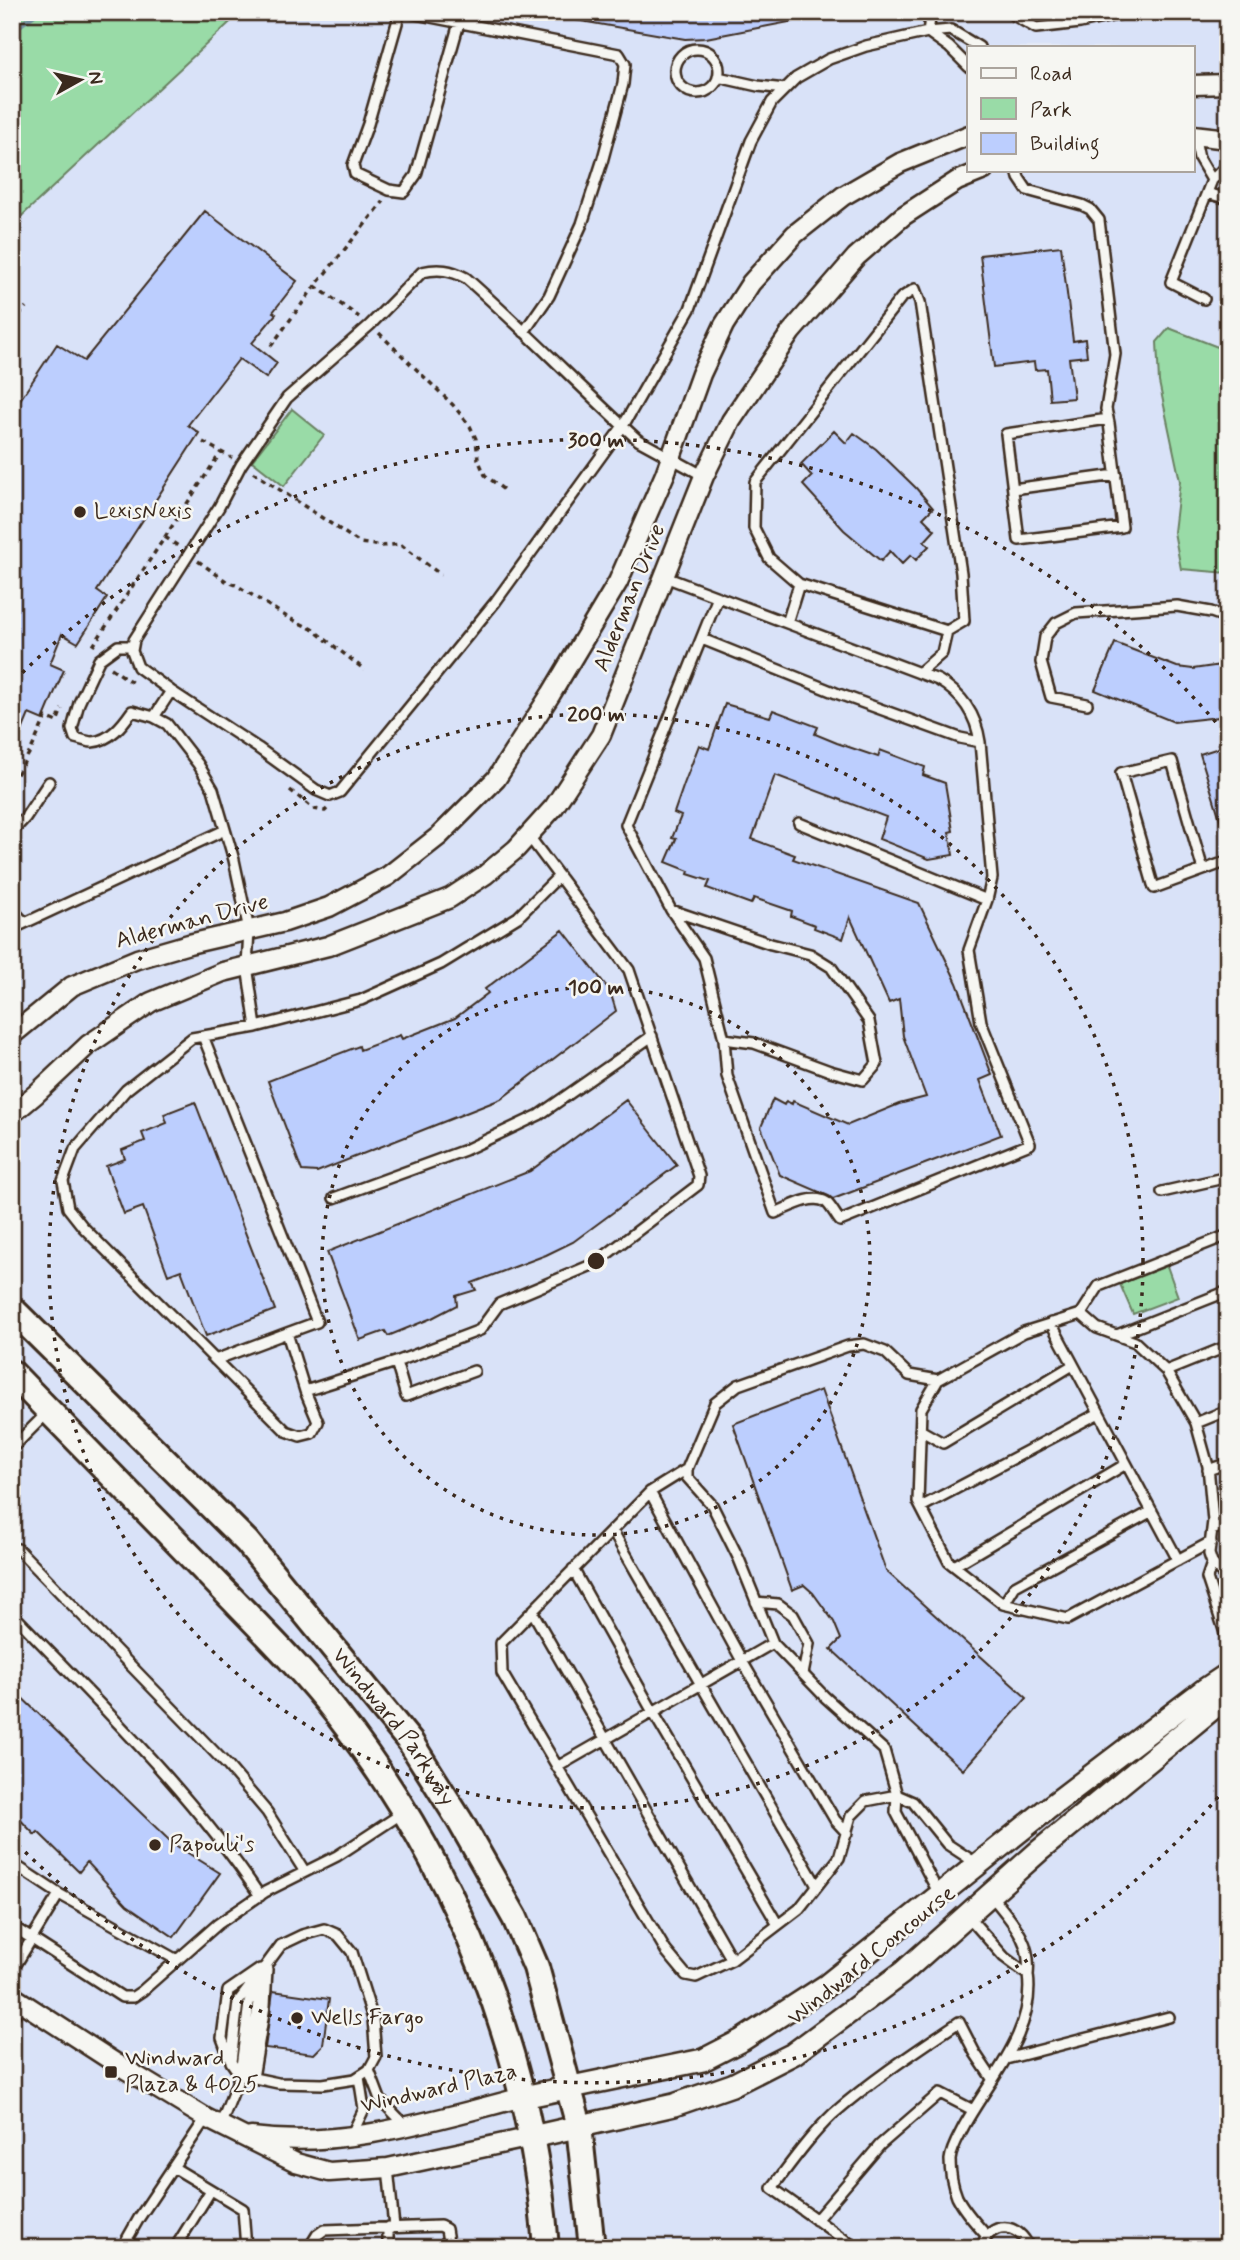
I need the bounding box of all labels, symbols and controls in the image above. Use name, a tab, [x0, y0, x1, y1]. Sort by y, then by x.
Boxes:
north arrow	[46, 46, 116, 116]
legend	[967, 46, 1194, 172]
text: Road	[1030, 60, 1072, 88]
text: N	[82, 70, 109, 86]
text: Park	[1030, 96, 1072, 124]
text: Building	[1030, 130, 1100, 160]
text: 300 m	[568, 427, 625, 455]
place label: LexisNexis	[94, 497, 192, 527]
marker: LexisNexis	[72, 504, 88, 520]
street label: Alderman Drive	[587, 520, 673, 676]
text: 200 m	[567, 701, 625, 729]
street label: Alderman Drive	[112, 887, 272, 957]
text: 100 m	[568, 974, 624, 1002]
centre of rings	[584, 1249, 608, 1273]
street label: Windward Parkway	[325, 1642, 462, 1812]
place label: Papouli's	[169, 1830, 254, 1860]
marker: Papouli's	[147, 1837, 163, 1853]
street label: Windward Concourse	[782, 1879, 962, 2033]
place label: Wells Fargo	[311, 2003, 424, 2033]
marker: Wells Fargo	[289, 2010, 305, 2026]
place label: Windward Plaza & 4025	[125, 2044, 259, 2100]
street label: Windward Plaza	[358, 2056, 520, 2122]
marker: Windward Plaza & 4025	[103, 2064, 119, 2080]

